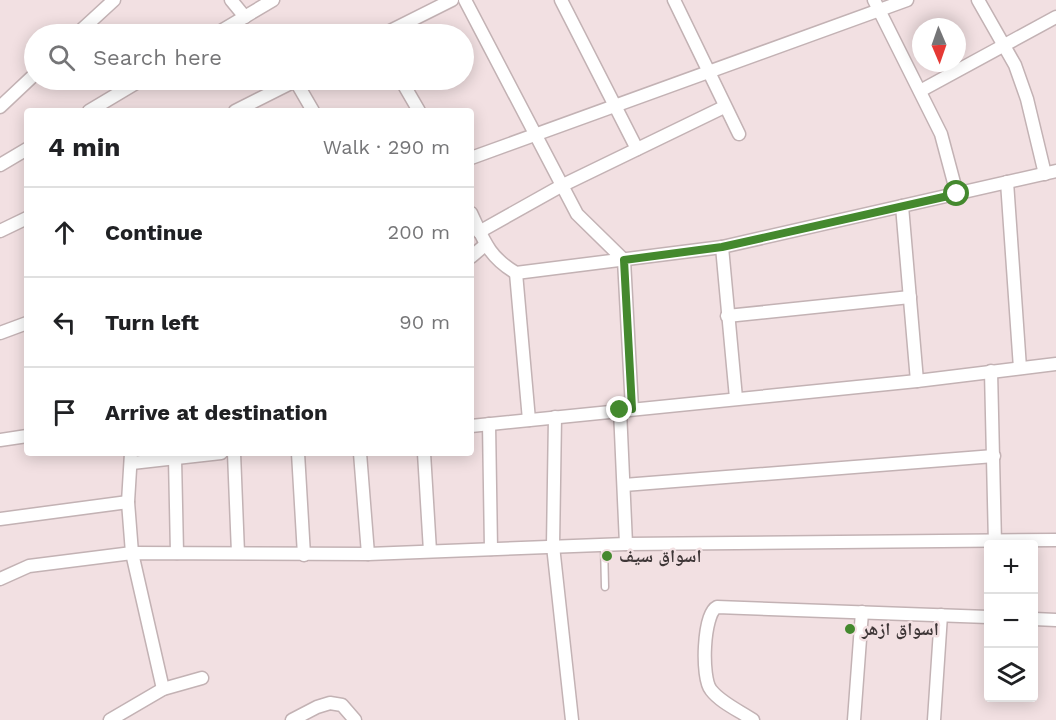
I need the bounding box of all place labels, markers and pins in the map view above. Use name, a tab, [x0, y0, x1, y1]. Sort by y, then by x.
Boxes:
place label: اسواق سيف	[619, 545, 702, 567]
marker: اسواق سيف	[600, 549, 614, 563]
place label: اسواق ازهر	[861, 618, 939, 640]
marker: اسواق ازهر	[843, 622, 857, 636]

